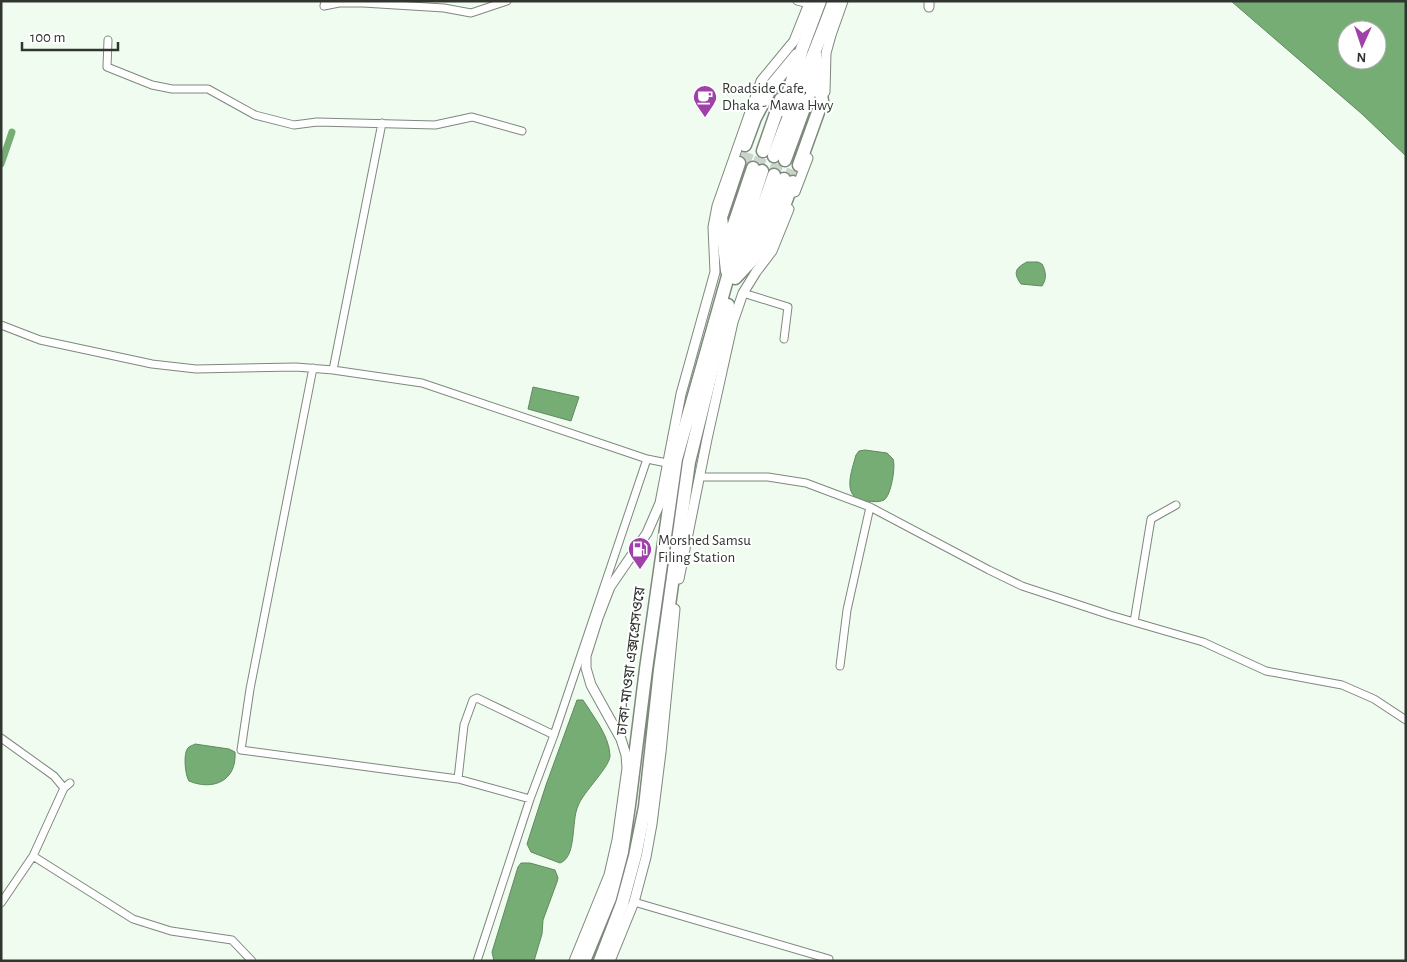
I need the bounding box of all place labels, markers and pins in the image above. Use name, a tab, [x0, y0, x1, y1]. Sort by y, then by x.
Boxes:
place label: Roadside Cafe, Dhaka - Mawa Hwy	[722, 81, 834, 113]
cafe icon: Roadside Cafe, Dhaka - Mawa Hwy	[692, 84, 718, 118]
place label: Morshed Samsu Filing Station	[658, 533, 751, 565]
fuel station icon: Morshed Samsu Filing Station	[627, 536, 653, 570]

